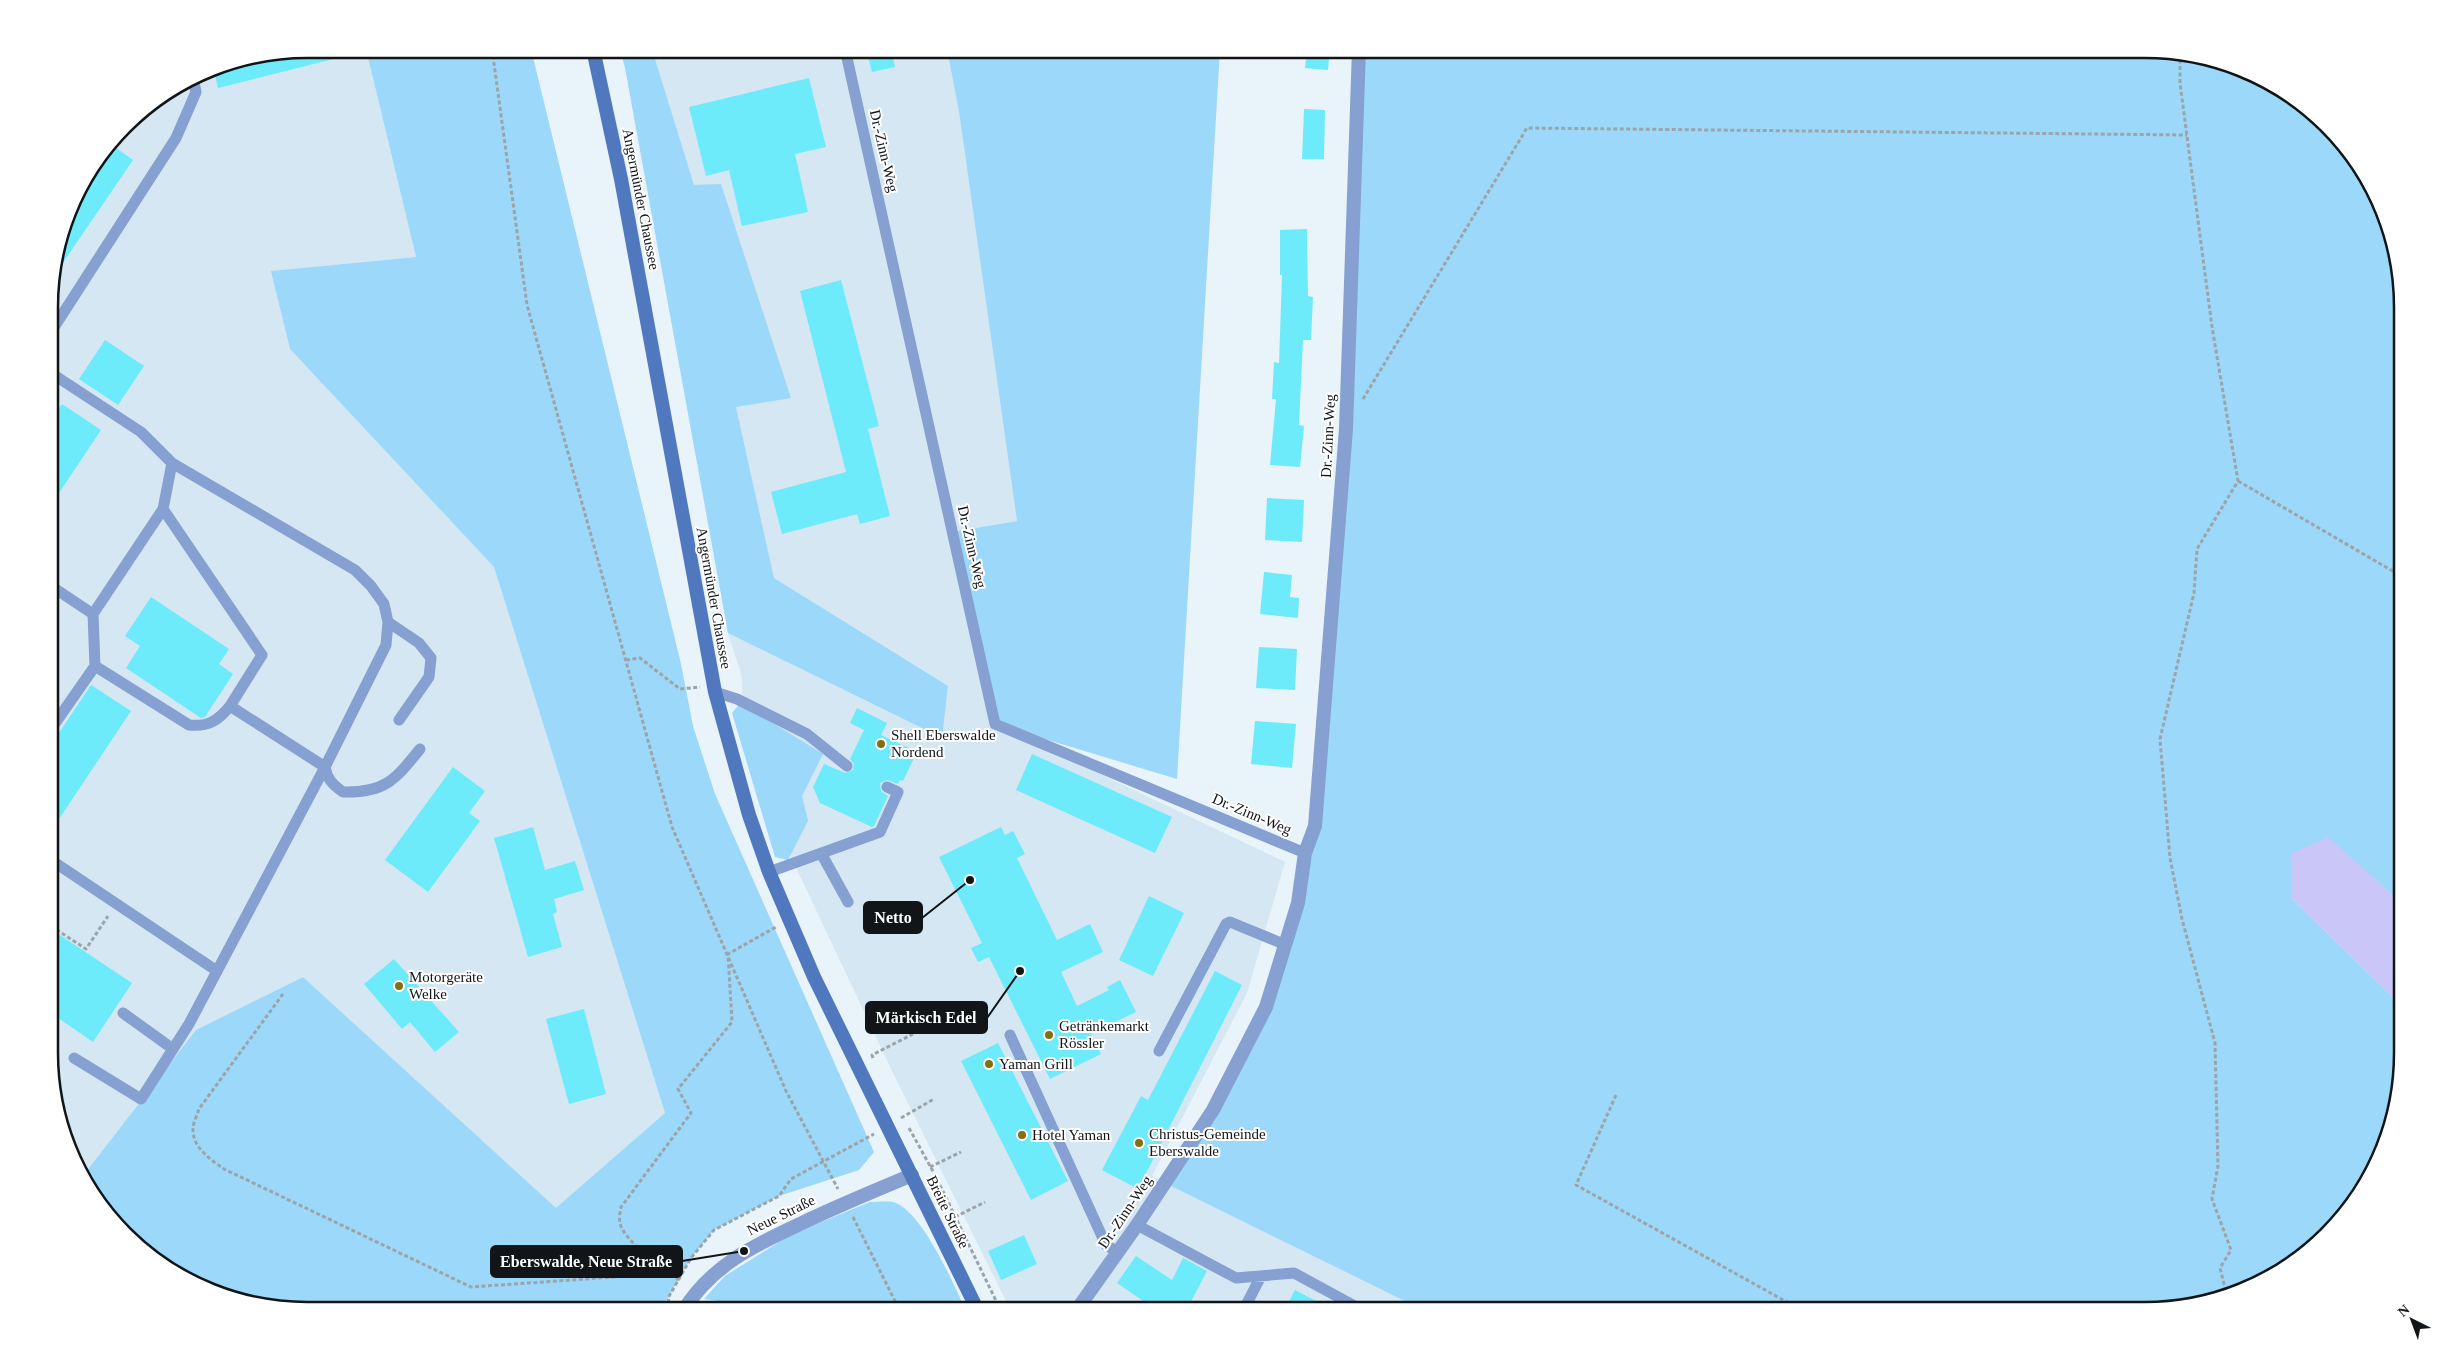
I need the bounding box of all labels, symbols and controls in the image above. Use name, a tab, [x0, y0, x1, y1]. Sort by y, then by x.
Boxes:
street label: Dr.-Zinn-Weg	[867, 108, 901, 194]
street label: Angermünder Chaussee	[619, 127, 663, 271]
street label: Dr.-Zinn-Weg	[1318, 393, 1338, 478]
street label: Dr.-Zinn-Weg	[955, 504, 989, 590]
street label: Angermünder Chaussee	[694, 526, 734, 670]
place label: Shell Eberswalde Nordend	[891, 727, 996, 760]
marker: Shell Eberswalde Nordend	[875, 738, 887, 750]
street label: Dr.-Zinn-Weg	[1210, 790, 1294, 838]
callout: Netto	[864, 902, 922, 933]
text: Netto	[874, 909, 912, 926]
place label: Motorgeräte Welke	[409, 969, 483, 1002]
marker: Motorgeräte Welke	[393, 980, 405, 992]
callout: Märkisch Edel	[866, 1002, 987, 1033]
text: Märkisch Edel	[876, 1009, 977, 1026]
place label: Getränkemarkt Rössler	[1059, 1018, 1150, 1051]
marker: Getränkemarkt Rössler	[1043, 1029, 1055, 1041]
place label: Yaman Grill	[999, 1056, 1073, 1072]
marker: Yaman Grill	[983, 1058, 995, 1070]
place label: Christus-Gemeinde Eberswalde	[1149, 1126, 1266, 1159]
place label: Hotel Yaman	[1032, 1127, 1111, 1143]
marker: Hotel Yaman	[1016, 1129, 1028, 1141]
marker: Christus-Gemeinde Eberswalde	[1133, 1137, 1145, 1149]
street label: Dr.-Zinn-Weg	[1095, 1172, 1155, 1251]
street label: Breite Straße	[924, 1173, 973, 1251]
street label: Neue Straße	[744, 1192, 818, 1238]
callout: Eberswalde, Neue Straße	[491, 1246, 682, 1277]
text: Eberswalde, Neue Straße	[500, 1253, 672, 1270]
north arrow	[2387, 1295, 2437, 1345]
text: N	[2395, 1302, 2412, 1320]

